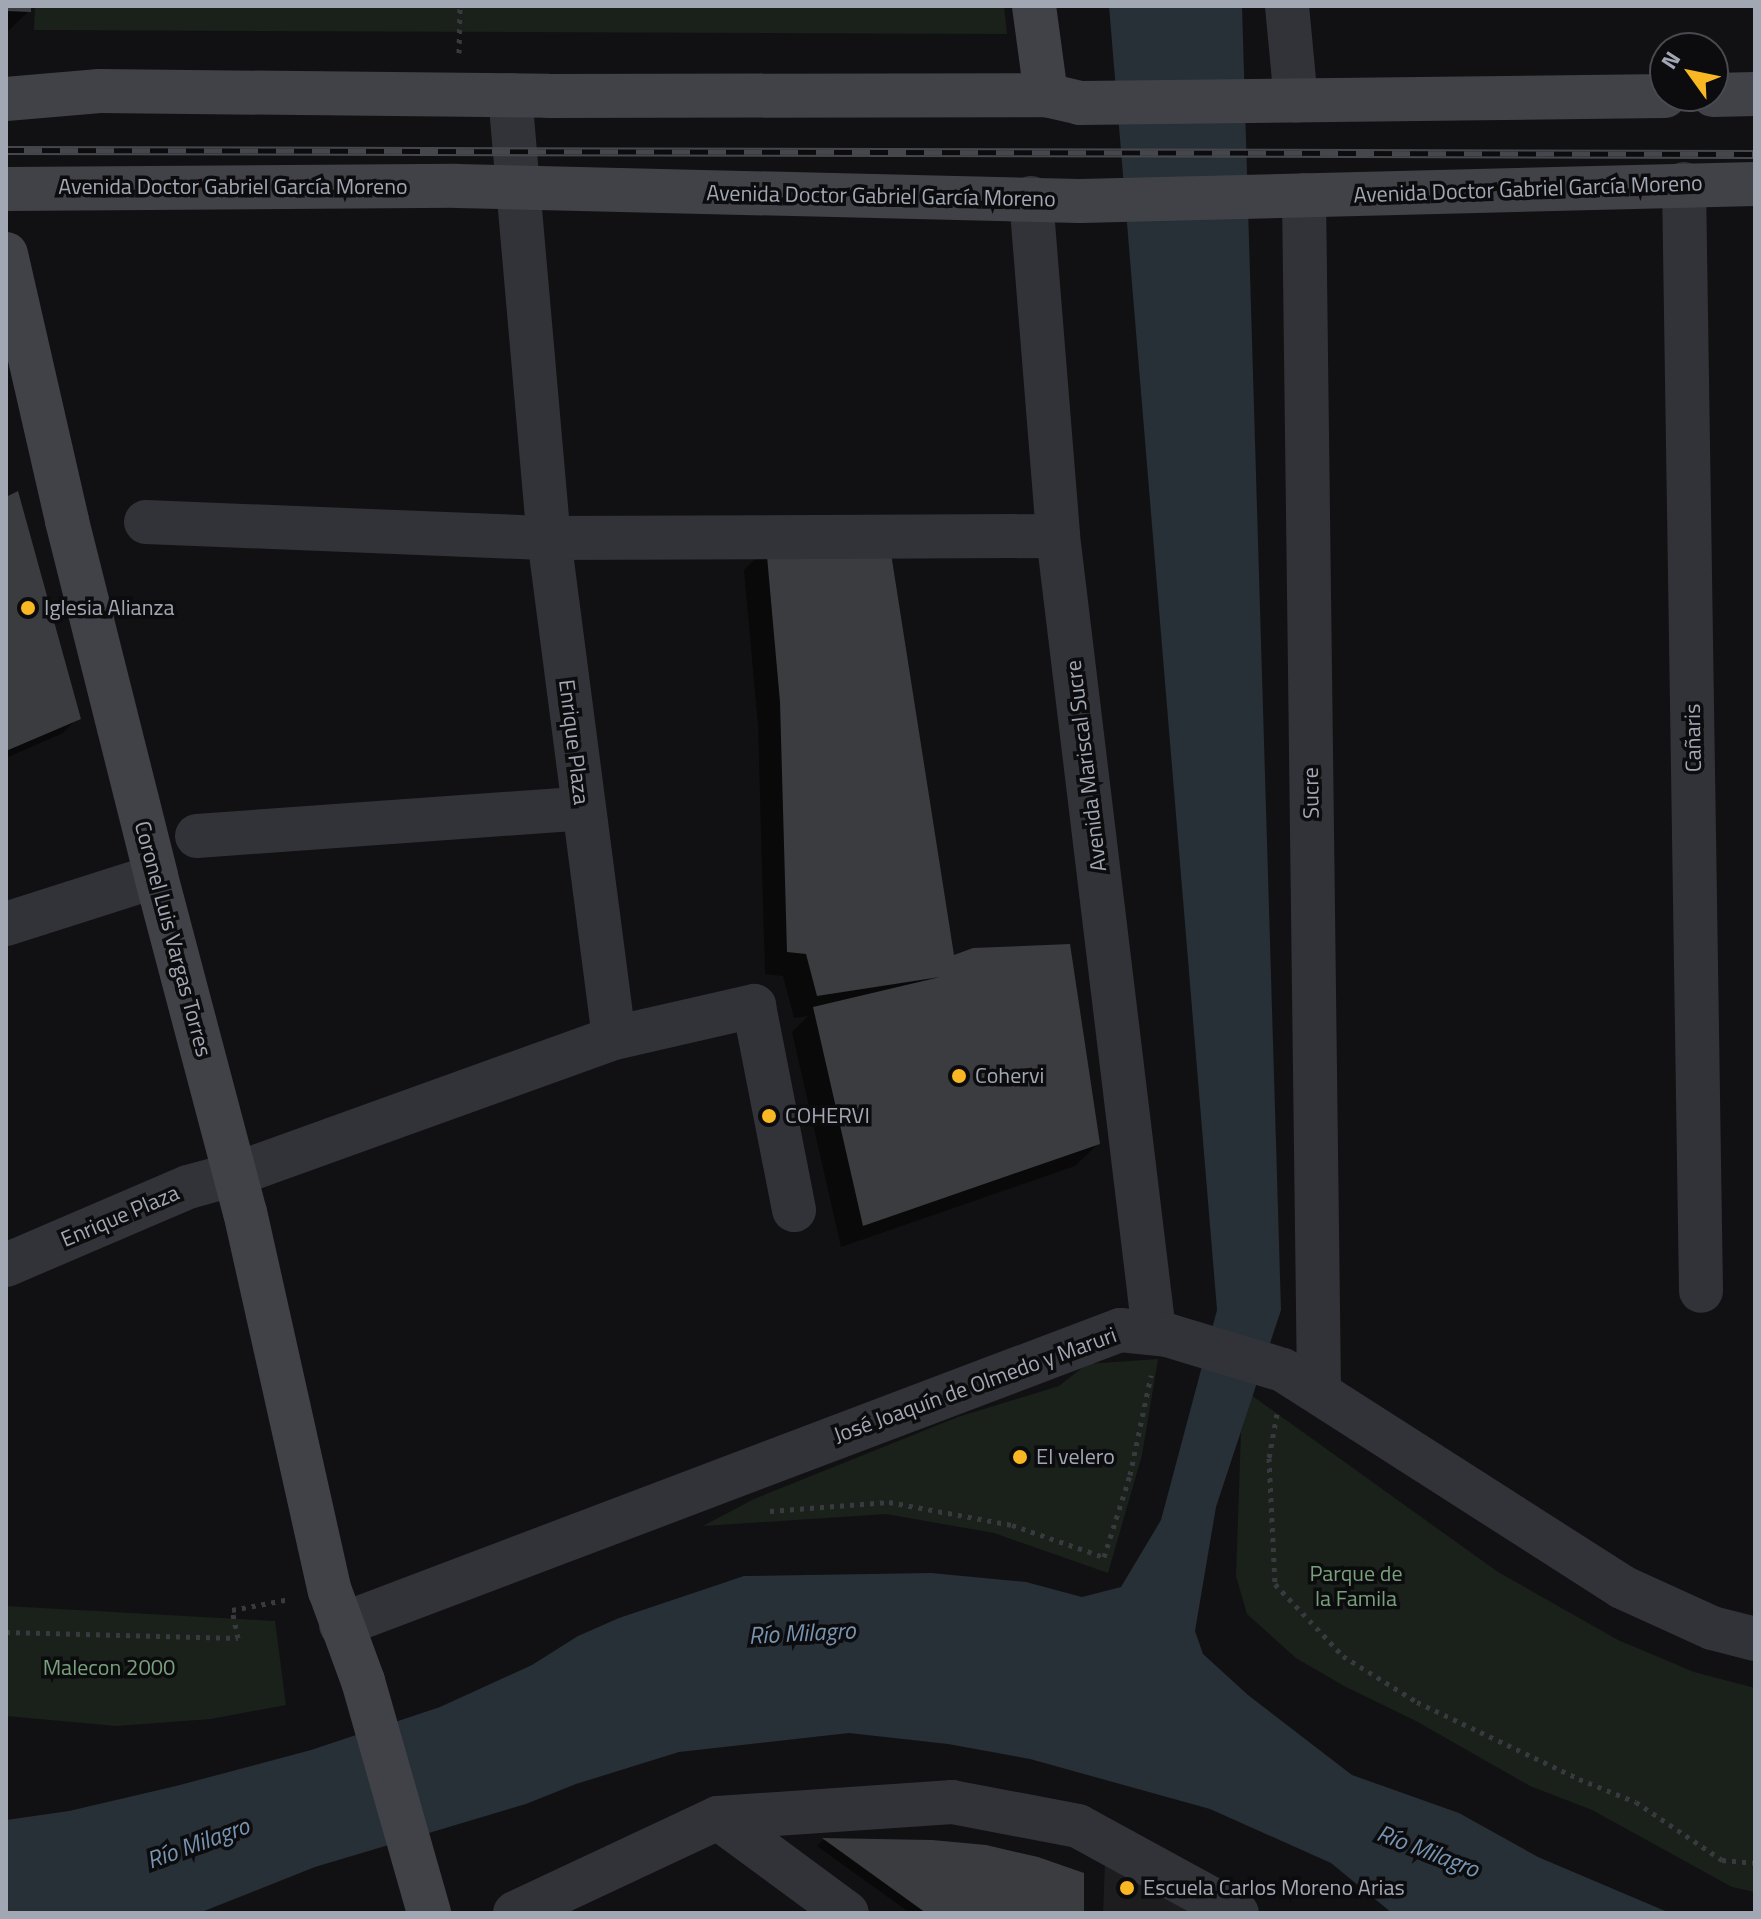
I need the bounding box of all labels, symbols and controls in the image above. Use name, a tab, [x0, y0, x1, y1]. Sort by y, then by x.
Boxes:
north arrow	[1649, 32, 1729, 112]
text: N	[1652, 44, 1689, 76]
street label: Avenida Doctor Gabriel García Moreno	[1353, 170, 1703, 208]
street label: Avenida Doctor Gabriel García Moreno	[58, 174, 408, 200]
street label: Avenida Doctor Gabriel García Moreno	[706, 180, 1056, 212]
place label: Iglesia Alianza	[44, 595, 174, 621]
marker: Iglesia Alianza	[19, 599, 37, 617]
street label: Avenida Mariscal Sucre	[1060, 659, 1112, 873]
street label: Enrique Plaza	[553, 678, 595, 806]
street label: Cañaris	[1679, 704, 1707, 772]
street label: Sucre	[1297, 767, 1325, 819]
street label: Coronel Luis Vargas Torres	[129, 818, 217, 1060]
place label: Cohervi	[975, 1063, 1044, 1089]
marker: Cohervi	[950, 1067, 968, 1085]
place label: COHERVI	[785, 1103, 870, 1129]
marker: COHERVI	[760, 1107, 778, 1125]
street label: Enrique Plaza	[57, 1179, 183, 1253]
street label: José Joaquín de Olmedo y Maruri	[830, 1321, 1120, 1449]
place label: El velero	[1036, 1444, 1115, 1470]
marker: El velero	[1011, 1448, 1029, 1466]
park label: Parque de la Famila	[1309, 1560, 1403, 1612]
water label: Río Milagro	[748, 1616, 856, 1650]
park label: Malecon 2000	[43, 1655, 175, 1681]
water label: Río Milagro	[143, 1811, 253, 1875]
water label: Río Milagro	[1373, 1818, 1483, 1884]
place label: Escuela Carlos Moreno Arias	[1143, 1875, 1405, 1901]
marker: Escuela Carlos Moreno Arias	[1118, 1879, 1136, 1897]

